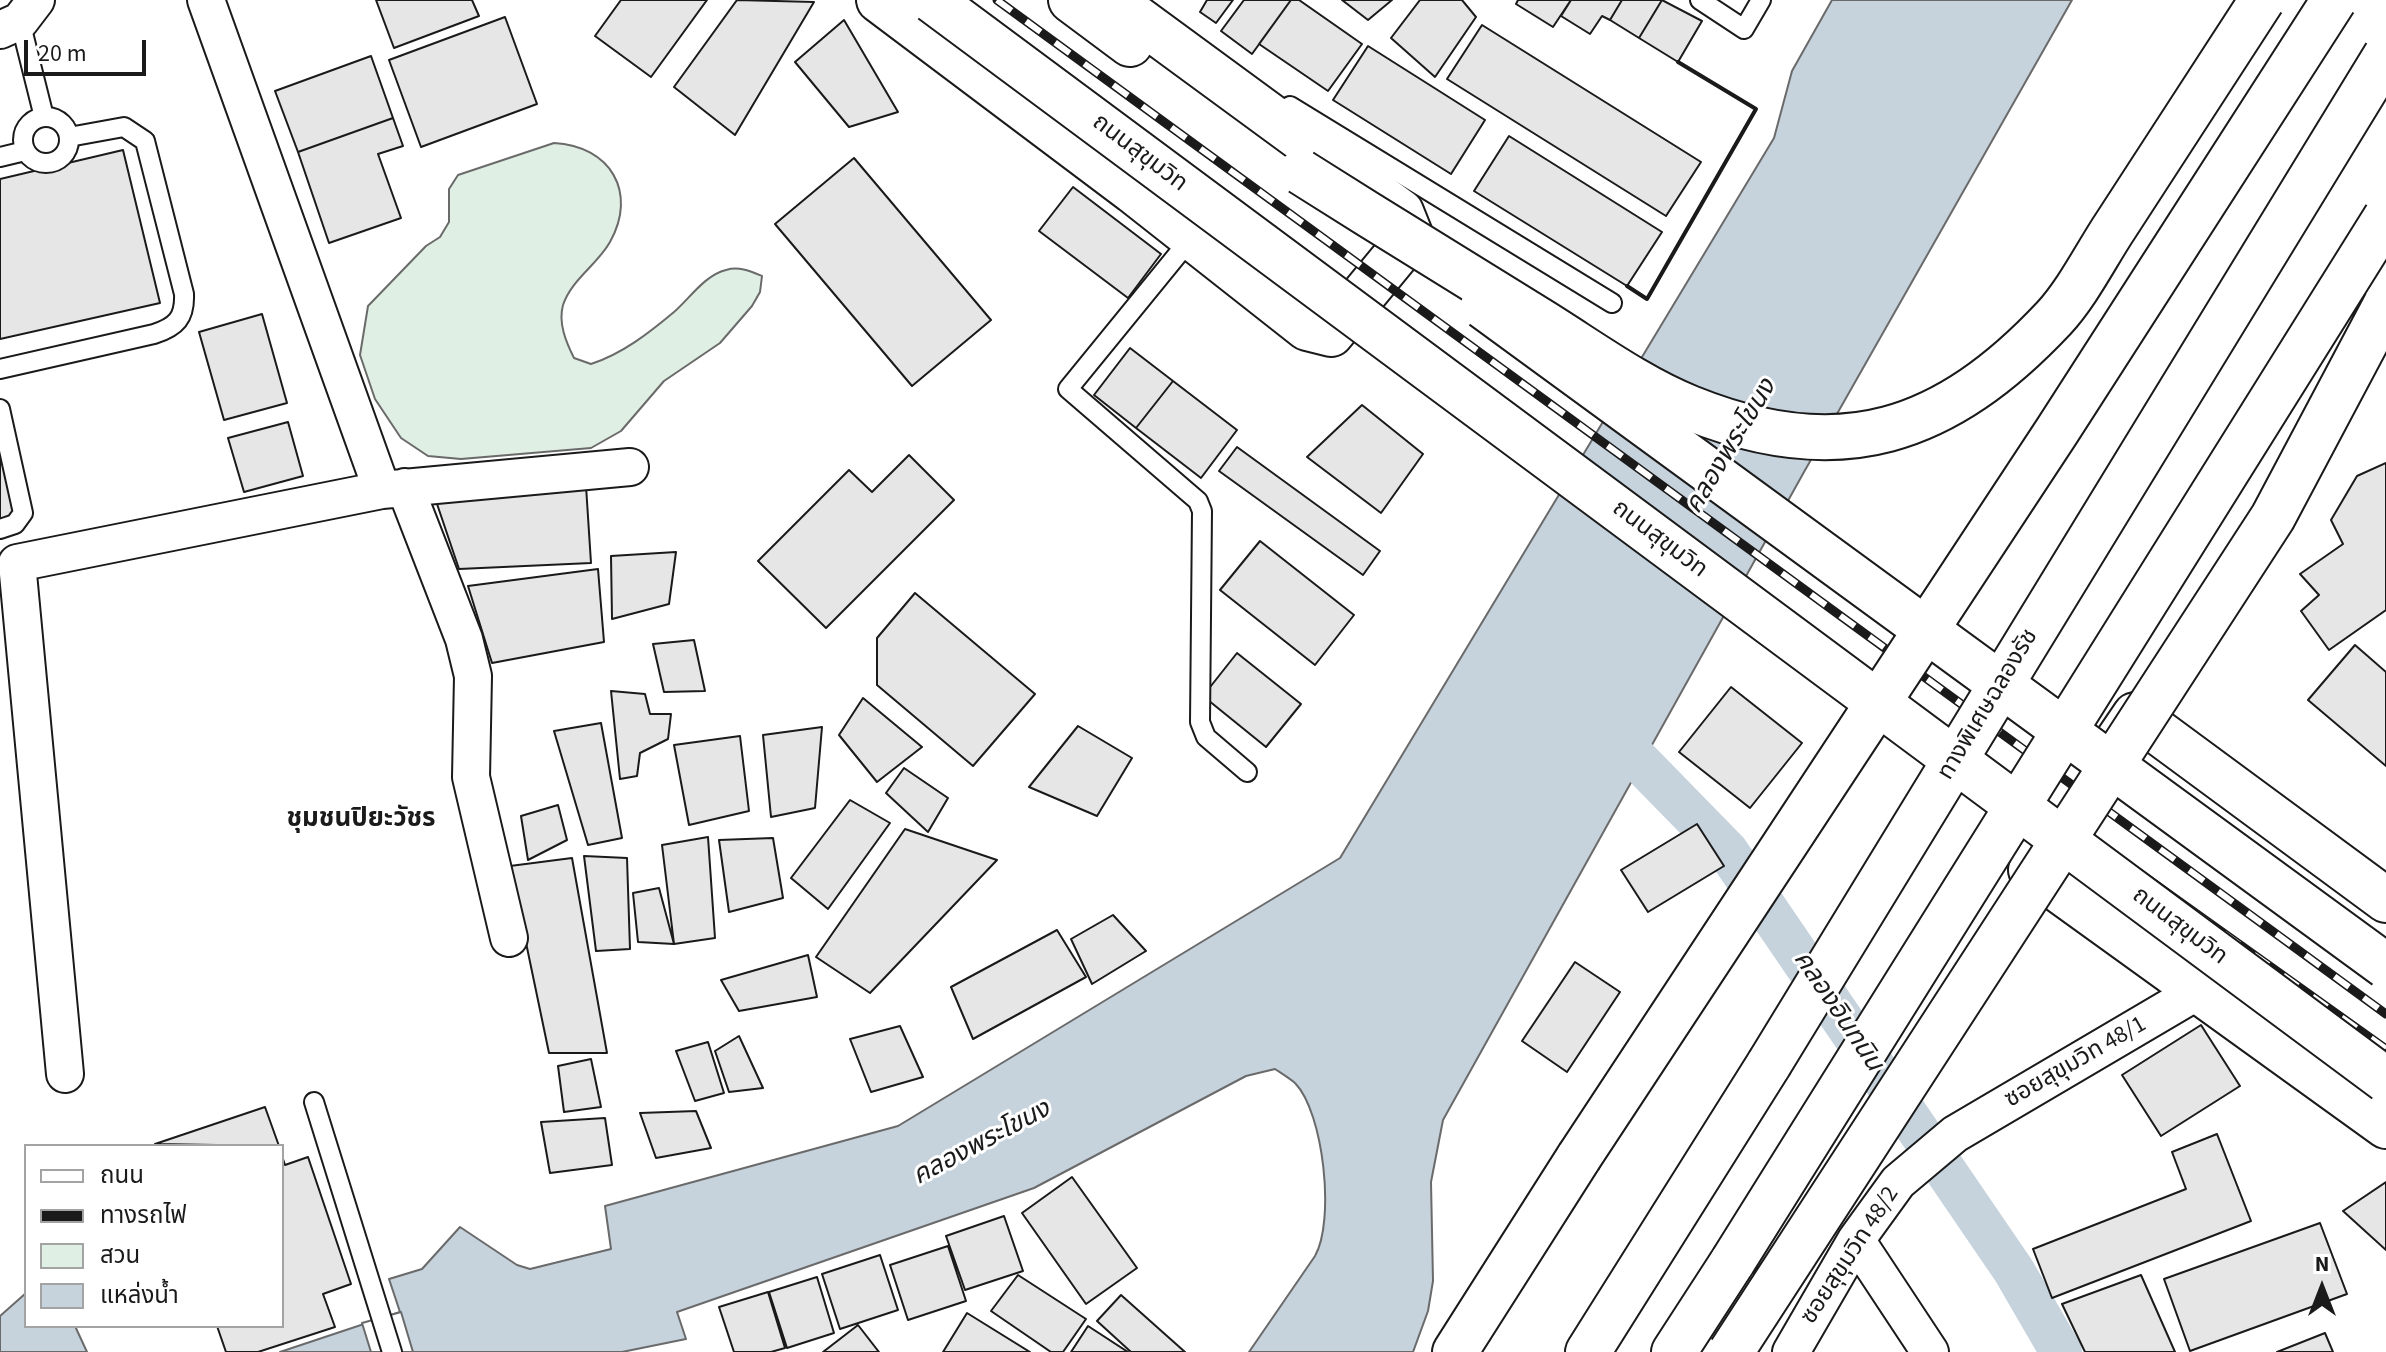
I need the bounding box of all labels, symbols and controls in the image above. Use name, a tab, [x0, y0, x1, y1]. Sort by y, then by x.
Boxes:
scale bar	[28, 24, 150, 74]
text: 20 m	[38, 36, 87, 71]
street label: ถนนสุขุมวิท	[1086, 109, 1192, 199]
water label: คลองพระโขนง	[1680, 374, 1784, 520]
street label: ถนนสุขุมวิท	[1606, 495, 1712, 585]
street label: ทางพิเศษฉลองรัช	[1933, 624, 2045, 786]
district label: ชุมชนปิยะวัชร	[286, 804, 436, 836]
street label: ถนนสุขุมวิท	[2126, 882, 2232, 972]
water label: คลองอินทนิน	[1785, 946, 1889, 1078]
street label: ซอยสุขุมวิท 48/1	[2000, 1011, 2152, 1115]
water label: คลองพระโขนง	[908, 1095, 1056, 1193]
legend	[24, 1144, 284, 1328]
text: ถนน	[100, 1158, 144, 1193]
street label: ซอยสุขุมวิท 48/2	[1796, 1182, 1906, 1330]
text: ทางรถไฟ	[100, 1198, 187, 1233]
text: สวน	[100, 1238, 140, 1273]
north arrow	[2282, 1248, 2362, 1328]
text: N	[2315, 1248, 2329, 1280]
text: แหล่งน้ำ	[100, 1278, 179, 1313]

